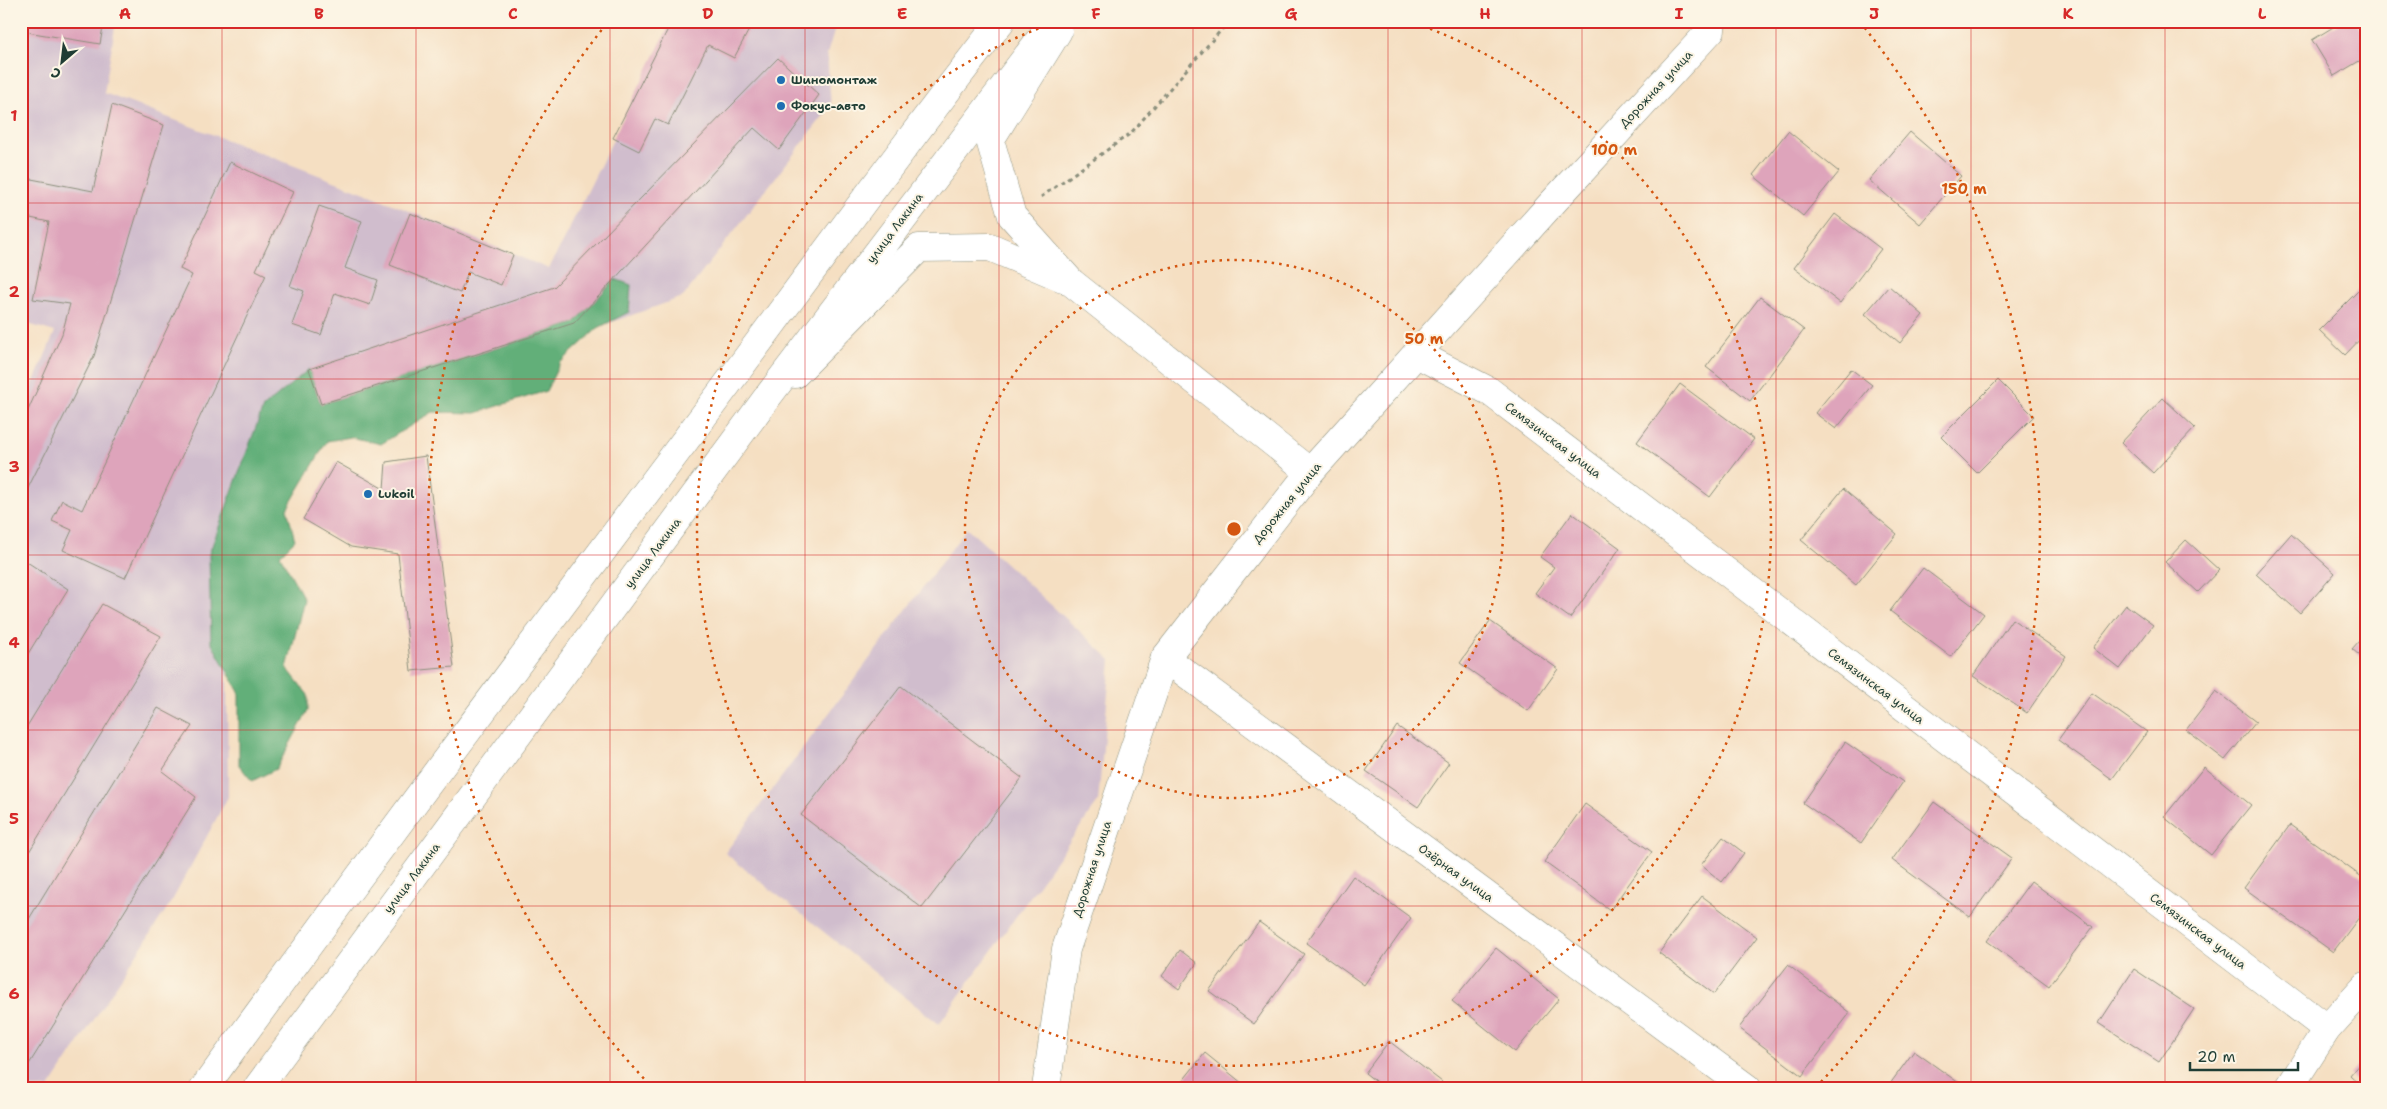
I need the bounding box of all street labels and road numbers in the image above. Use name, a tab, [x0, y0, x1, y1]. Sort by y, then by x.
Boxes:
street label: Дорожная улица	[1616, 46, 1696, 131]
street label: улица Лакина	[863, 189, 927, 266]
street label: Семязинская улица	[1502, 398, 1605, 482]
street label: Дорожная улица	[1249, 459, 1325, 547]
street label: улица Лакина	[621, 514, 685, 591]
street label: Семязинская улица	[1825, 644, 1928, 728]
street label: Дорожная улица	[1069, 818, 1115, 919]
street label: улица Лакина	[380, 839, 444, 916]
street label: Озёрная улица	[1415, 840, 1497, 906]
street label: Семязинская улица	[2147, 889, 2250, 973]

